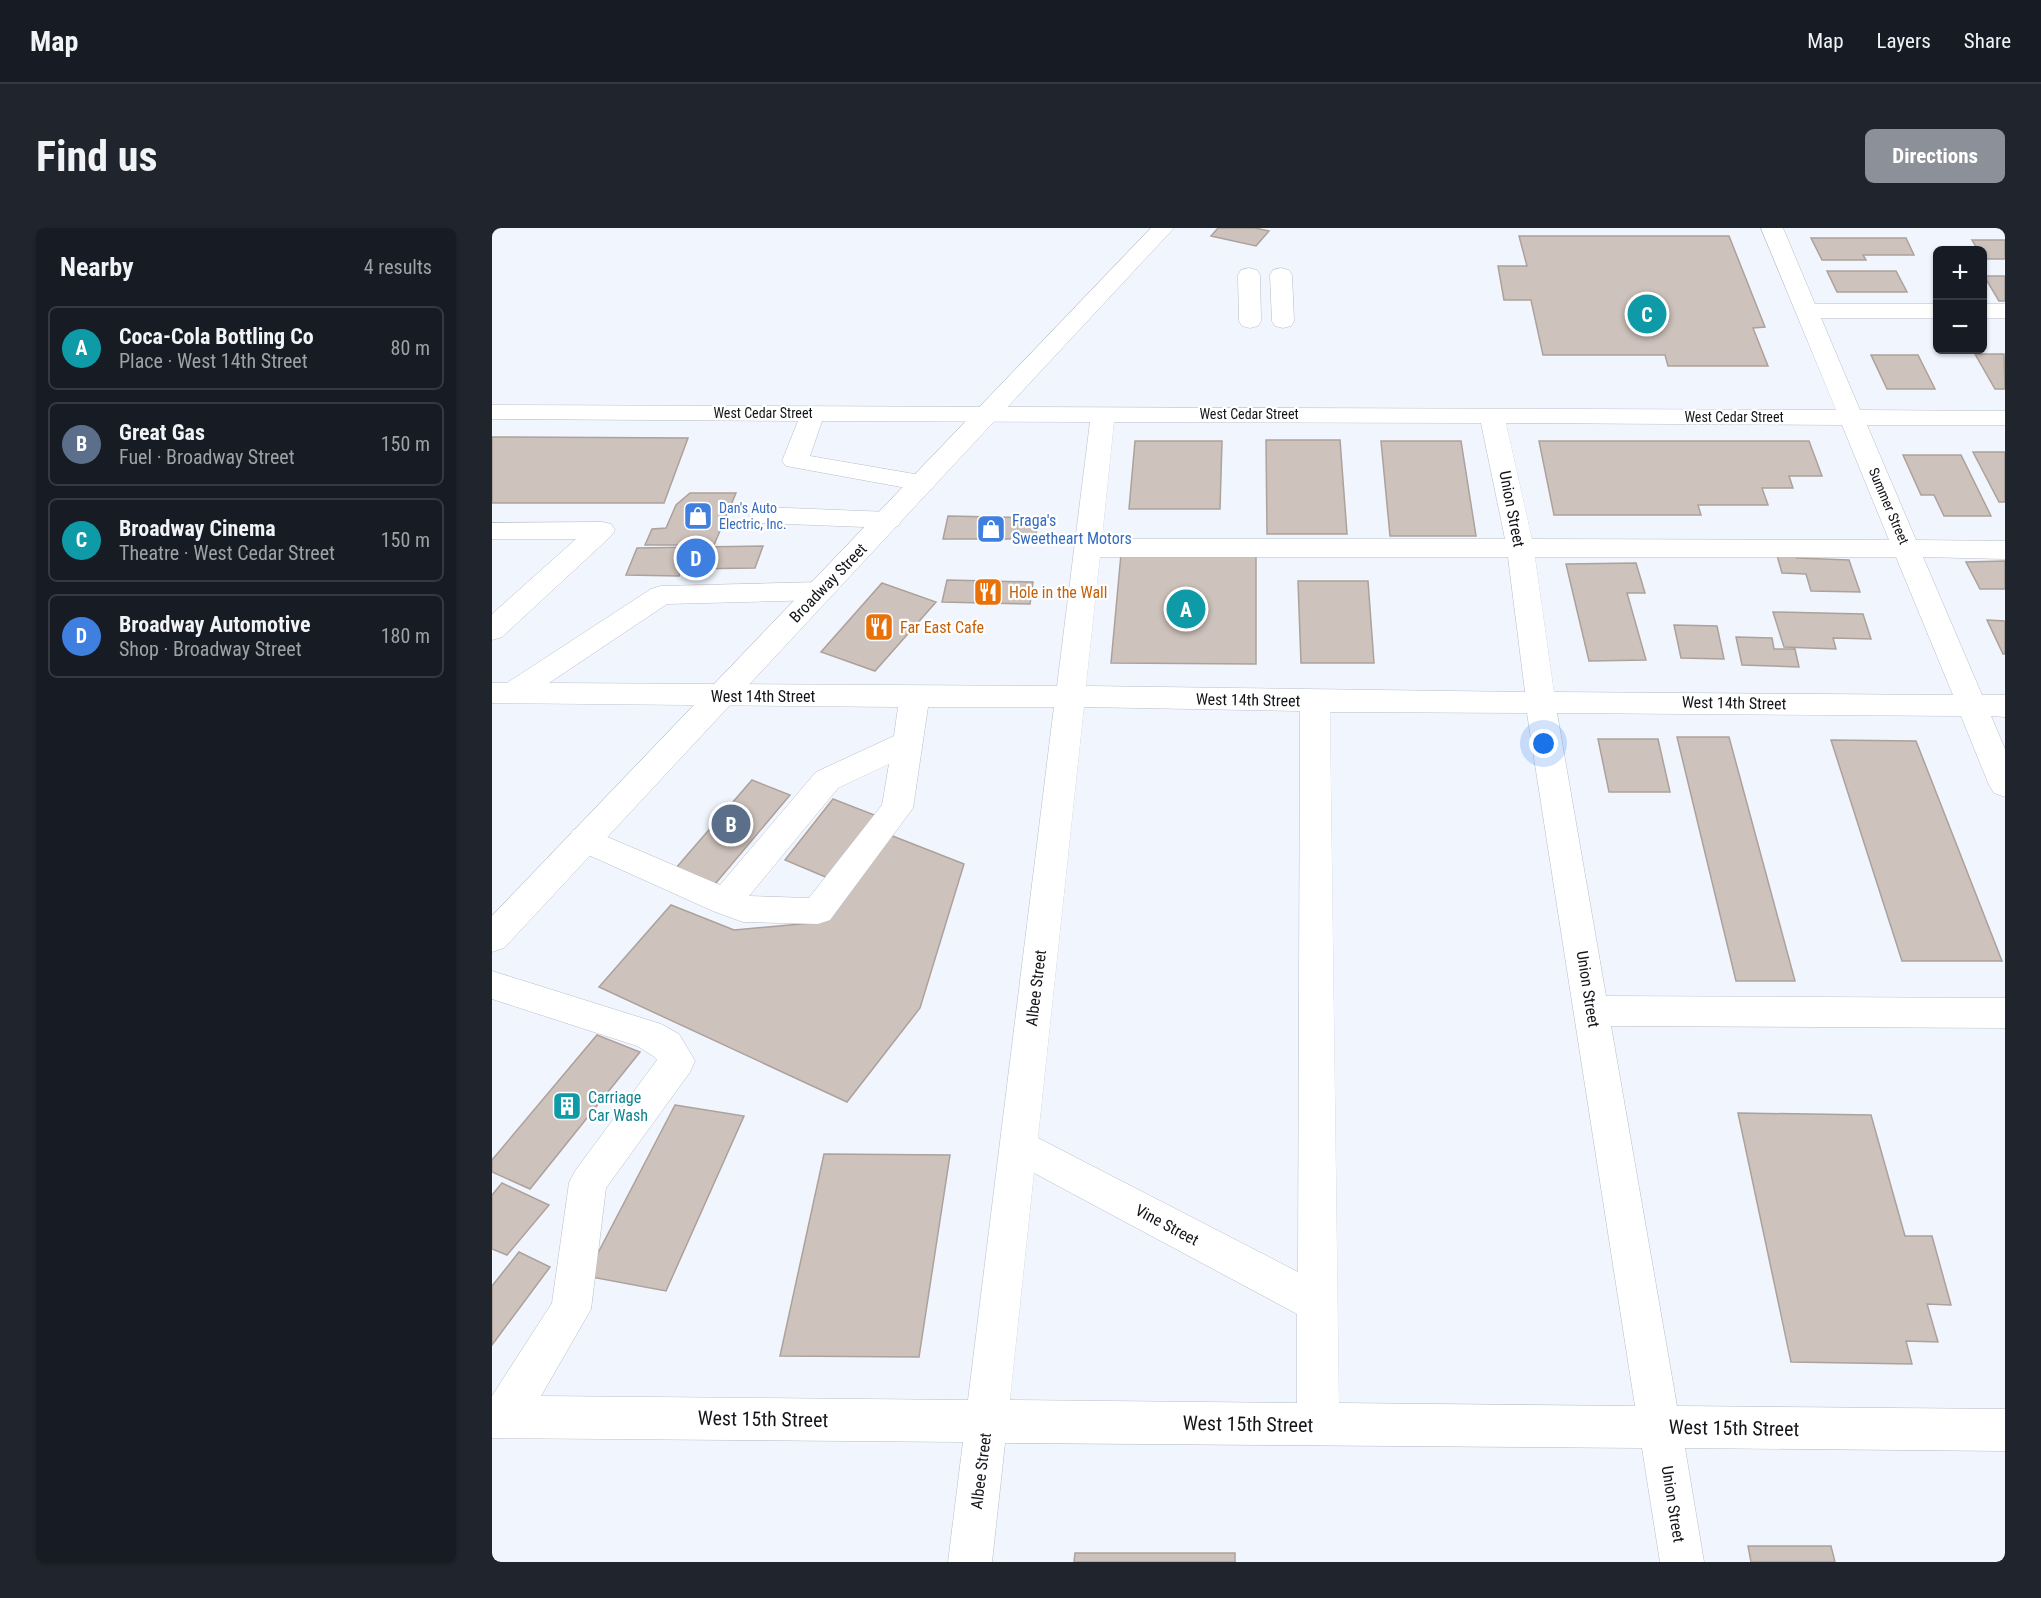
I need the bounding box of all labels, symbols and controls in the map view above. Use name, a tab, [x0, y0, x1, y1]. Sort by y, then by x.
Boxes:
text: Map	[30, 25, 78, 58]
text: Map	[1807, 29, 1844, 53]
text: Layers	[1877, 29, 1931, 53]
text: Share	[1964, 29, 2011, 53]
button: Directions	[1865, 129, 2005, 183]
text: Find us	[36, 132, 157, 181]
map controls	[1933, 246, 1987, 354]
button: +	[1933, 246, 1987, 300]
text: Nearby	[60, 252, 134, 282]
text: 4 results	[364, 255, 432, 279]
pin: C	[1628, 292, 1666, 337]
button: −	[1933, 300, 1987, 354]
text: Coca-Cola Bottling Co	[119, 324, 314, 349]
text: A	[76, 336, 87, 360]
text: 80 m	[391, 336, 430, 360]
text: Place · West 14th Street	[119, 349, 308, 373]
street label: West Cedar Street	[713, 405, 813, 421]
street label: West Cedar Street	[1199, 406, 1299, 422]
street label: West Cedar Street	[1684, 409, 1784, 425]
text: Great Gas	[119, 420, 205, 445]
text: B	[76, 432, 87, 456]
text: 150 m	[381, 432, 430, 456]
text: Fuel · Broadway Street	[119, 445, 295, 469]
street label: Summer Street	[1866, 465, 1912, 547]
street label: Union Street	[1495, 469, 1529, 549]
shop icon: Dan's Auto Electric, Inc.	[682, 500, 714, 532]
place label: Dan's Auto Electric, Inc.	[719, 500, 787, 532]
place label: Fraga's Sweetheart Motors	[1012, 511, 1132, 548]
shop icon: Fraga's Sweetheart Motors	[975, 513, 1007, 545]
text: Broadway Cinema	[119, 516, 276, 541]
text: C	[76, 528, 87, 552]
text: 150 m	[381, 528, 430, 552]
pin: D	[676, 536, 716, 580]
street label: Broadway Street	[785, 539, 871, 627]
text: Theatre · West Cedar Street	[119, 541, 335, 565]
restaurant icon: Hole in the Wall	[972, 576, 1004, 608]
place label: Hole in the Wall	[1009, 583, 1107, 602]
pin: A	[1166, 586, 1206, 632]
restaurant icon: Far East Cafe	[863, 611, 895, 643]
text: Broadway Automotive	[119, 612, 311, 637]
place label: Far East Cafe	[900, 618, 984, 637]
text: D	[76, 624, 87, 648]
text: 180 m	[381, 624, 430, 648]
text: Shop · Broadway Street	[119, 637, 302, 661]
street label: West 14th Street	[711, 687, 816, 706]
street label: West 14th Street	[1196, 690, 1301, 710]
street label: West 14th Street	[1682, 693, 1787, 713]
your location	[1529, 729, 1558, 758]
pin: B	[712, 802, 750, 846]
street label: Albee Street	[1022, 948, 1050, 1027]
street label: Union Street	[1573, 949, 1603, 1029]
place label: Carriage Car Wash	[588, 1088, 648, 1125]
building icon: Carriage Car Wash	[551, 1090, 583, 1122]
street label: Vine Street	[1132, 1200, 1202, 1250]
street label: West 15th Street	[697, 1406, 829, 1432]
street label: West 15th Street	[1182, 1411, 1314, 1437]
street label: West 15th Street	[1668, 1415, 1800, 1441]
street label: Albee Street	[967, 1431, 995, 1510]
street label: Union Street	[1658, 1464, 1688, 1544]

